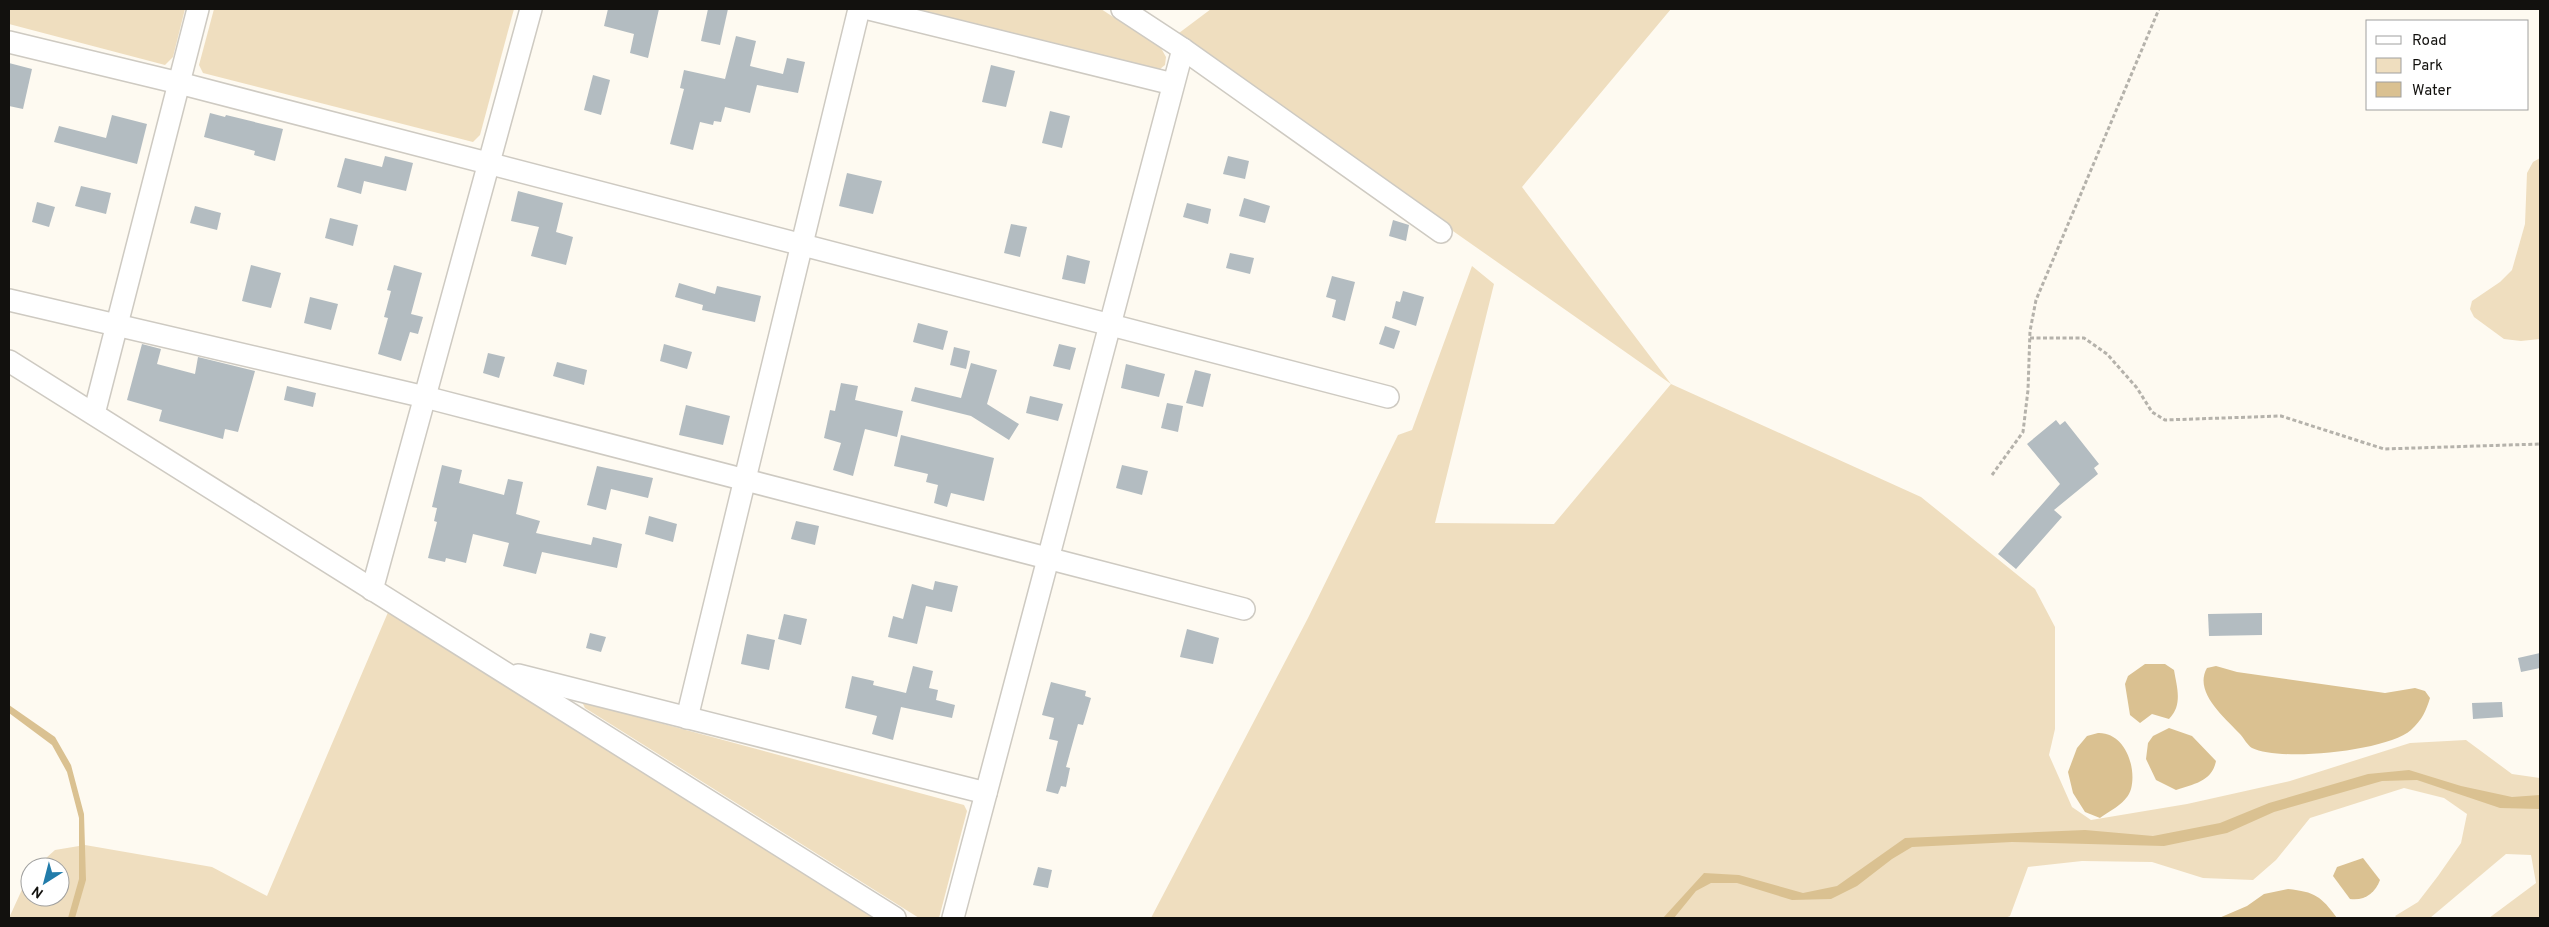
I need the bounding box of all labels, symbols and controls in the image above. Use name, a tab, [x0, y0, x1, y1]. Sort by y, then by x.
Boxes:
legend	[2366, 20, 2529, 110]
text: Road	[2412, 32, 2447, 51]
text: Park	[2412, 57, 2443, 76]
text: Water	[2412, 82, 2452, 101]
north arrow	[20, 857, 70, 907]
text: N	[29, 881, 47, 901]

